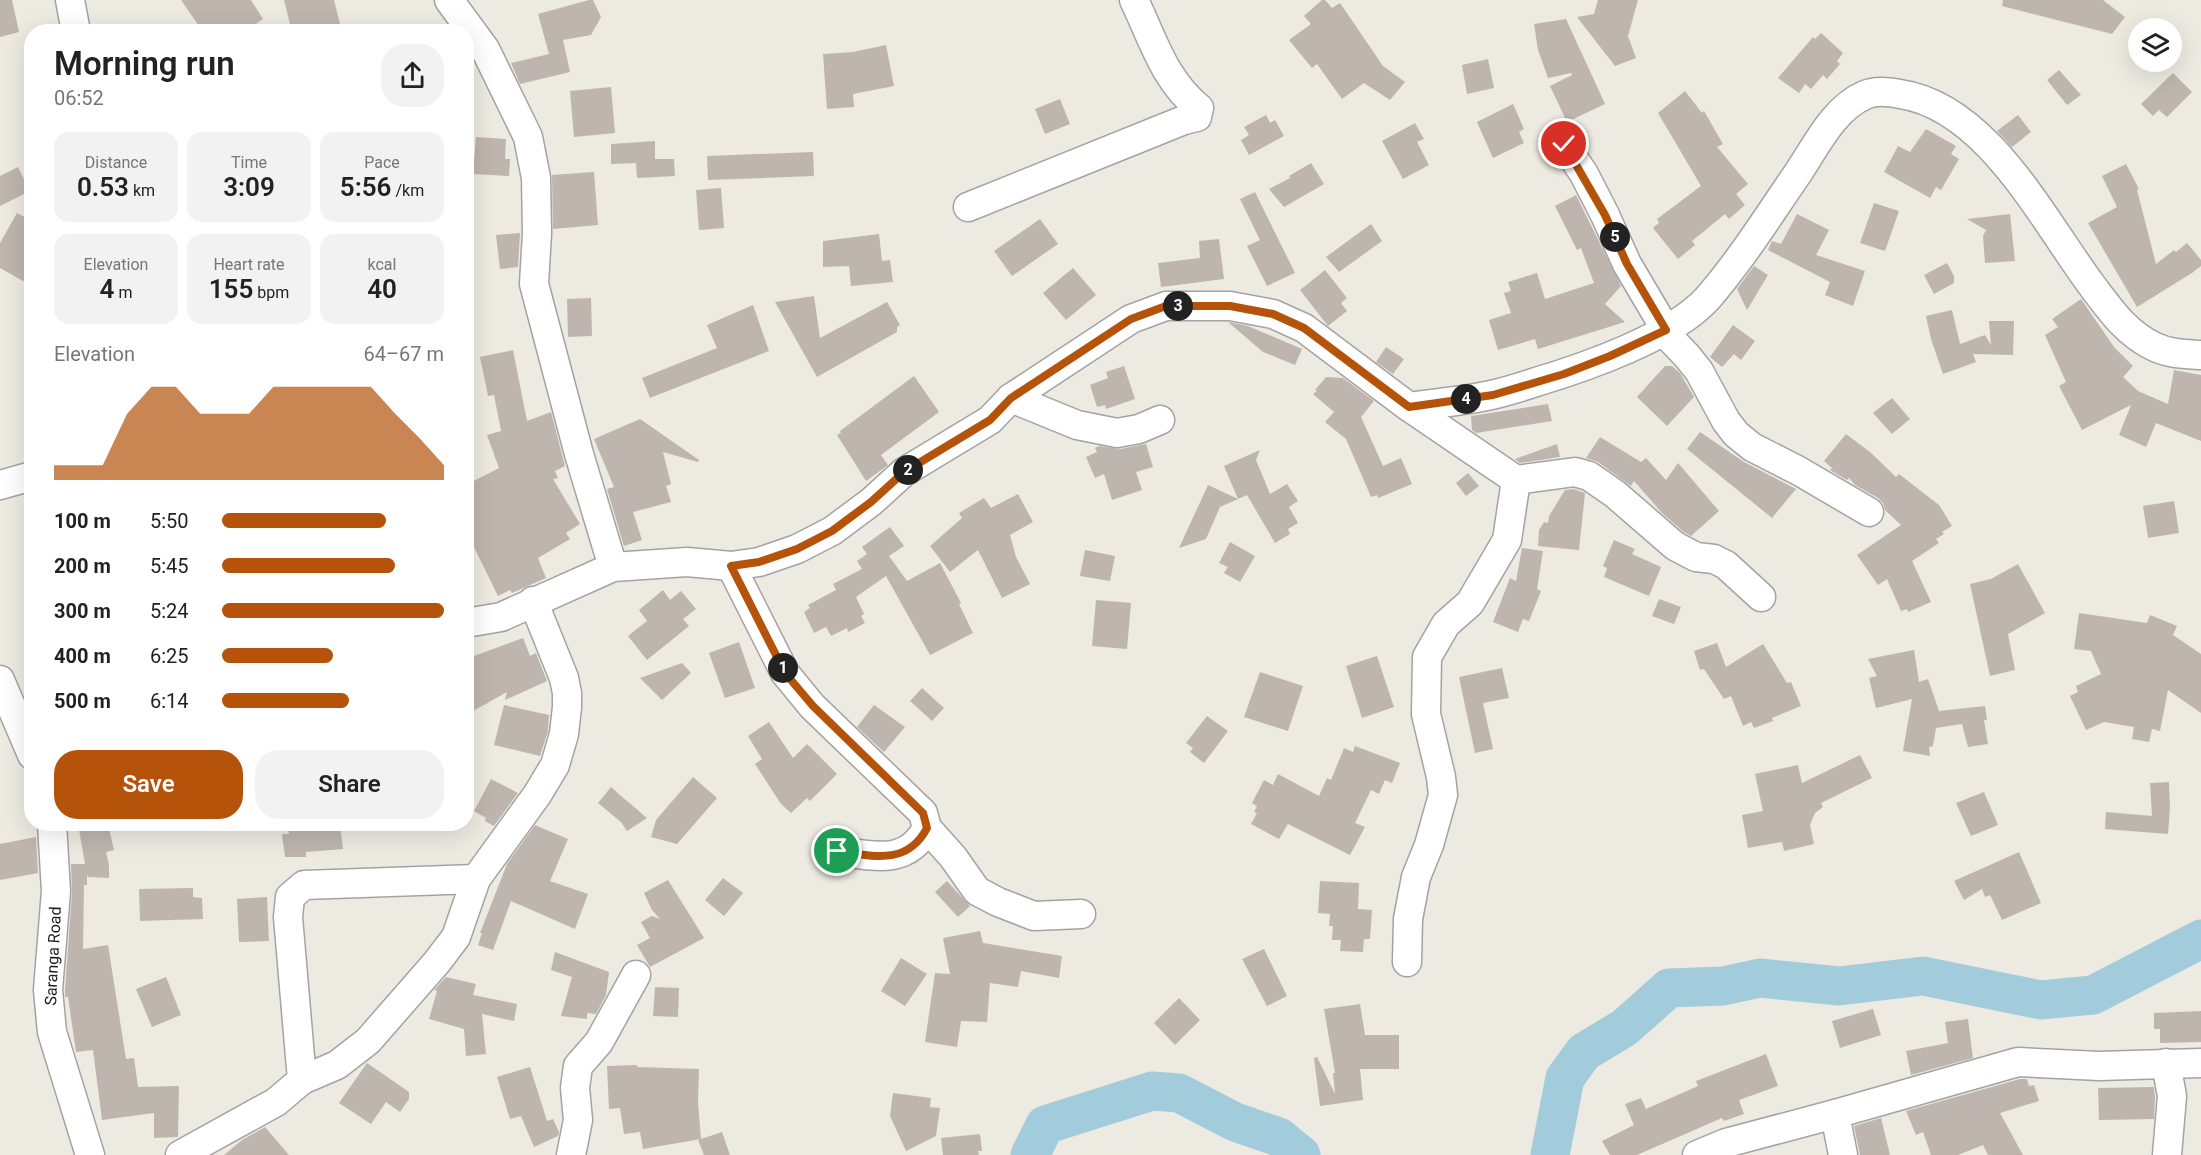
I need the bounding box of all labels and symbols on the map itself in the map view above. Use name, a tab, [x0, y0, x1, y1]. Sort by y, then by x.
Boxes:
pin	[1538, 118, 1589, 169]
pin: 5	[1600, 222, 1630, 252]
pin: 3	[1163, 291, 1193, 321]
pin: 4	[1451, 384, 1481, 414]
pin: 2	[893, 455, 923, 485]
pin: 1	[768, 653, 798, 683]
pin	[811, 825, 862, 876]
street label: Saranga Road	[41, 906, 65, 1006]

